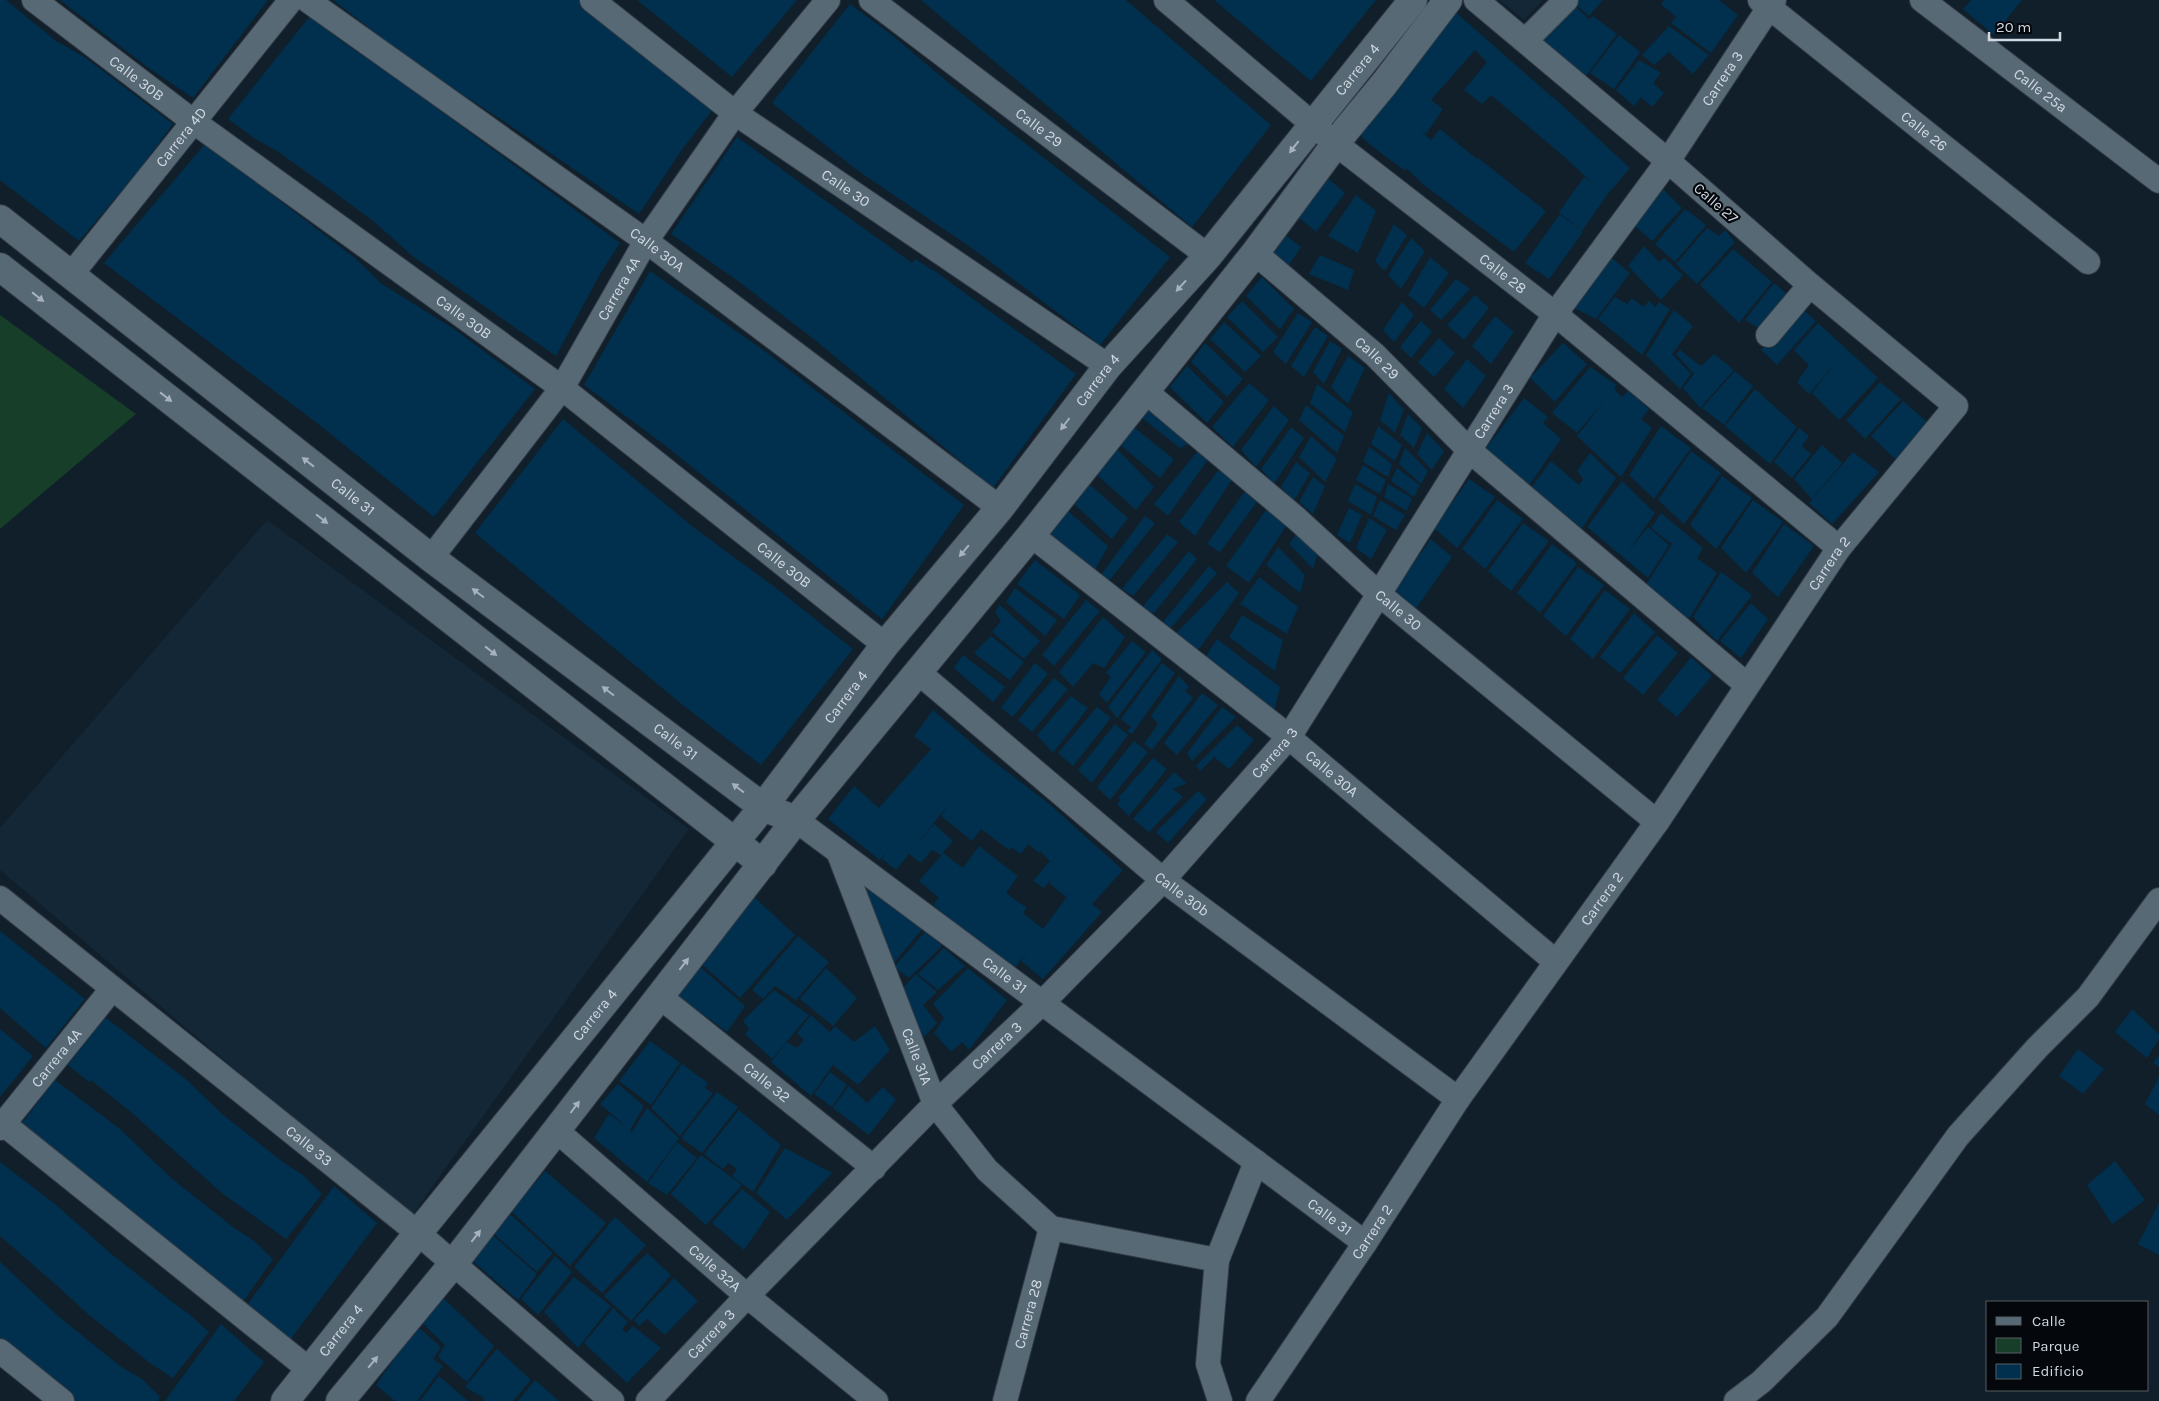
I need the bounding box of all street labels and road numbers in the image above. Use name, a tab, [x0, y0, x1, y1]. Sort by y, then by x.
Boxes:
street label: Carrera 4	[1331, 39, 1384, 99]
street label: Carrera 3	[1698, 48, 1747, 109]
street label: Calle 30B	[106, 52, 168, 105]
street label: Calle 25a	[2010, 64, 2071, 117]
street label: Carrera 4D	[152, 103, 211, 171]
street label: Calle 29	[1012, 104, 1066, 151]
street label: Calle 26	[1897, 107, 1951, 155]
street label: Calle 30	[818, 165, 874, 211]
street label: Calle 27	[1690, 179, 1742, 227]
street label: Calle 30A	[626, 223, 688, 276]
street label: Calle 28	[1476, 250, 1530, 298]
street label: Carrera 4A	[593, 253, 644, 324]
street label: Calle 30B	[432, 291, 495, 343]
street label: Calle 29	[1351, 333, 1403, 383]
street label: Carrera 4	[1072, 350, 1124, 410]
street label: Carrera 3	[1470, 380, 1518, 442]
street label: Calle 31	[327, 474, 379, 519]
street label: Carrera 2	[1804, 532, 1854, 594]
street label: Calle 30B	[753, 538, 815, 592]
street label: Calle 30	[1371, 586, 1425, 634]
street label: Carrera 4	[820, 667, 872, 727]
street label: Calle 31	[650, 719, 701, 764]
street label: Carrera 3	[1248, 724, 1302, 782]
street label: Calle 30A	[1302, 746, 1362, 801]
street label: Calle 30b	[1151, 868, 1213, 920]
street label: Carrera 2	[1577, 868, 1627, 929]
street label: Calle 31	[979, 953, 1030, 998]
street label: Carrera 4	[568, 985, 621, 1044]
street label: Carrera 3	[968, 1018, 1026, 1074]
street label: Carrera 4A	[27, 1025, 86, 1091]
street label: Calle 31A	[898, 1025, 936, 1088]
street label: Calle 32	[740, 1058, 794, 1106]
street label: Calle 33	[282, 1121, 336, 1170]
street label: Calle 31	[1304, 1194, 1356, 1239]
street label: Carrera 2	[1348, 1201, 1397, 1263]
street label: Calle 32A	[685, 1240, 745, 1296]
street label: Carrera 28	[1010, 1277, 1046, 1351]
street label: Carrera 4	[315, 1300, 367, 1360]
street label: Carrera 3	[683, 1305, 739, 1363]

